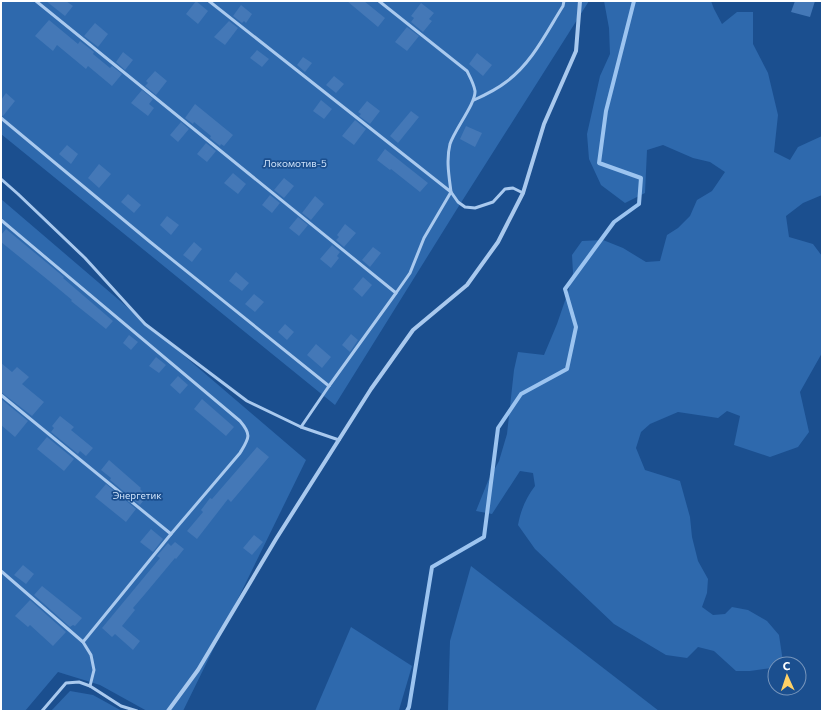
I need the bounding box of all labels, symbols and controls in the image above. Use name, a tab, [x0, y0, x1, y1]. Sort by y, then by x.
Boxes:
park label: Локомотив-5	[263, 157, 327, 169]
park label: Энергетик	[112, 489, 162, 501]
north arrow	[767, 656, 807, 696]
text: С	[782, 659, 791, 672]

